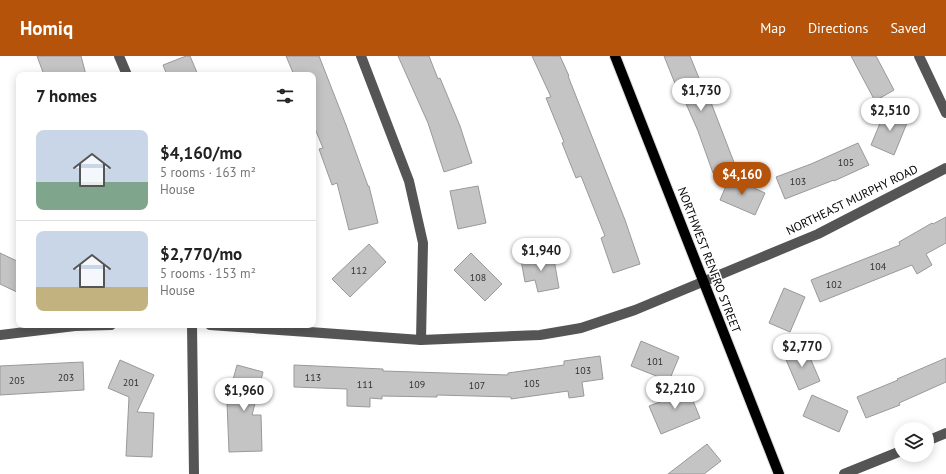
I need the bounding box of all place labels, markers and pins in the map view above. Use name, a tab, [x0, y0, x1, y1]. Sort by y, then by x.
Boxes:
pin: $1,730	[668, 78, 734, 112]
pin: $2,510	[857, 98, 923, 132]
pin: $4,160	[709, 162, 775, 196]
pin: $1,940	[508, 238, 574, 272]
pin: $2,770	[769, 334, 835, 368]
pin: $2,210	[642, 376, 708, 410]
pin: $1,960	[211, 378, 277, 412]

